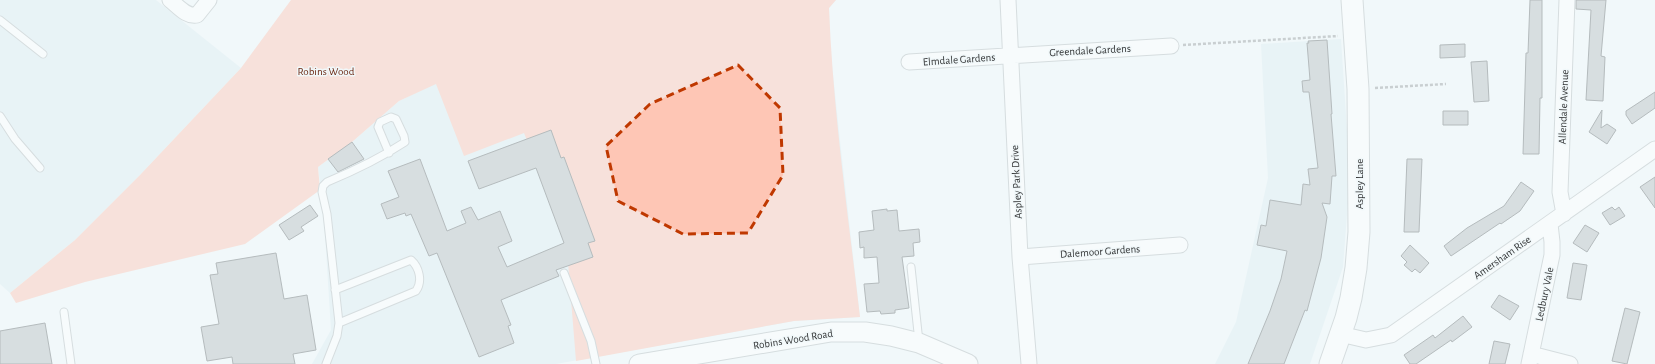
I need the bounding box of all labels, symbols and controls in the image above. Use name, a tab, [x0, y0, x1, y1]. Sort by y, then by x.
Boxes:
street label: Greendale Gardens	[1049, 43, 1131, 58]
street label: Elmdale Gardens	[922, 51, 996, 68]
park label: Robins Wood	[298, 66, 355, 77]
street label: Allendale Avenue	[1557, 69, 1570, 145]
street label: Aspley Park Drive	[1009, 145, 1024, 219]
street label: Aspley Lane	[1354, 159, 1365, 209]
street label: Amersham Rise	[1472, 234, 1533, 281]
street label: Dalemoor Gardens	[1060, 243, 1141, 260]
street label: Ledbury Vale	[1533, 266, 1556, 322]
street label: Robins Wood Road	[752, 328, 834, 351]

